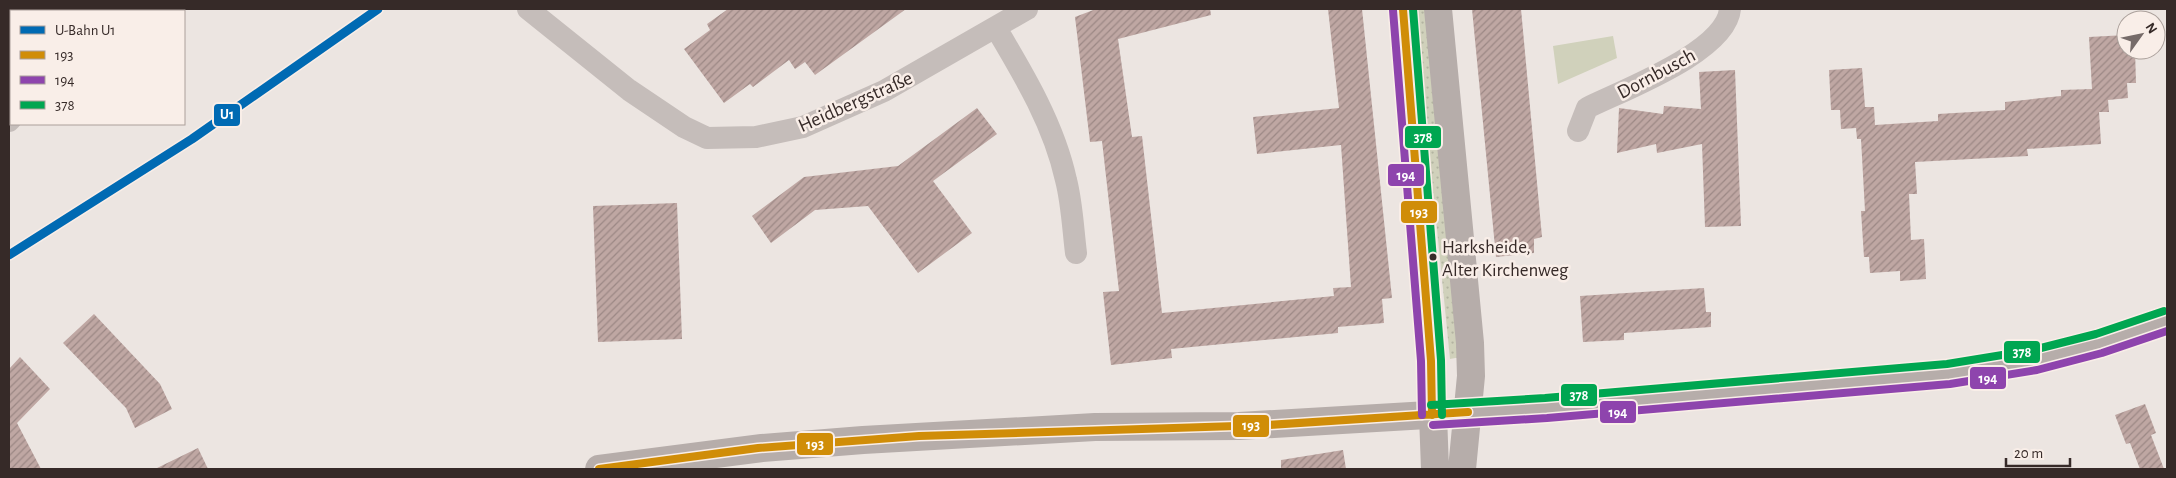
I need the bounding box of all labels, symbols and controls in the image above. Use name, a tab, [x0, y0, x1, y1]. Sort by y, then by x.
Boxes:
legend	[10, 10, 185, 125]
north arrow	[2116, 10, 2166, 60]
text: N	[2143, 21, 2160, 36]
text: U-Bahn U1	[55, 23, 116, 38]
street label: Dornbusch	[1614, 45, 1699, 103]
text: 193	[55, 48, 73, 63]
street label: Heidbergstraße	[795, 68, 916, 136]
text: 194	[55, 73, 74, 88]
text: 378	[55, 98, 75, 113]
line badge: U1	[213, 103, 241, 127]
text: U1	[220, 108, 234, 122]
line badge: 378	[1404, 125, 1442, 149]
text: 378	[1414, 131, 1433, 145]
line badge: 194	[1387, 163, 1425, 187]
text: 194	[1397, 169, 1415, 183]
line badge: 193	[1400, 200, 1438, 224]
text: 193	[1410, 206, 1428, 220]
place label: Harksheide, Alter Kirchenweg	[1442, 238, 1569, 280]
marker: Harksheide, Alter Kirchenweg	[1428, 252, 1438, 262]
line badge: 378	[2003, 340, 2041, 364]
text: 378	[2013, 346, 2032, 360]
line badge: 194	[1969, 366, 2007, 390]
text: 194	[1979, 372, 1997, 386]
line badge: 378	[1560, 383, 1598, 407]
text: 378	[1570, 389, 1589, 403]
line badge: 194	[1599, 400, 1637, 424]
text: 194	[1609, 406, 1627, 420]
line badge: 193	[1232, 414, 1270, 438]
text: 193	[1242, 419, 1260, 433]
line badge: 193	[796, 432, 834, 456]
scale bar	[2006, 436, 2070, 468]
text: 193	[806, 438, 824, 452]
text: 20 m	[2014, 446, 2043, 461]

